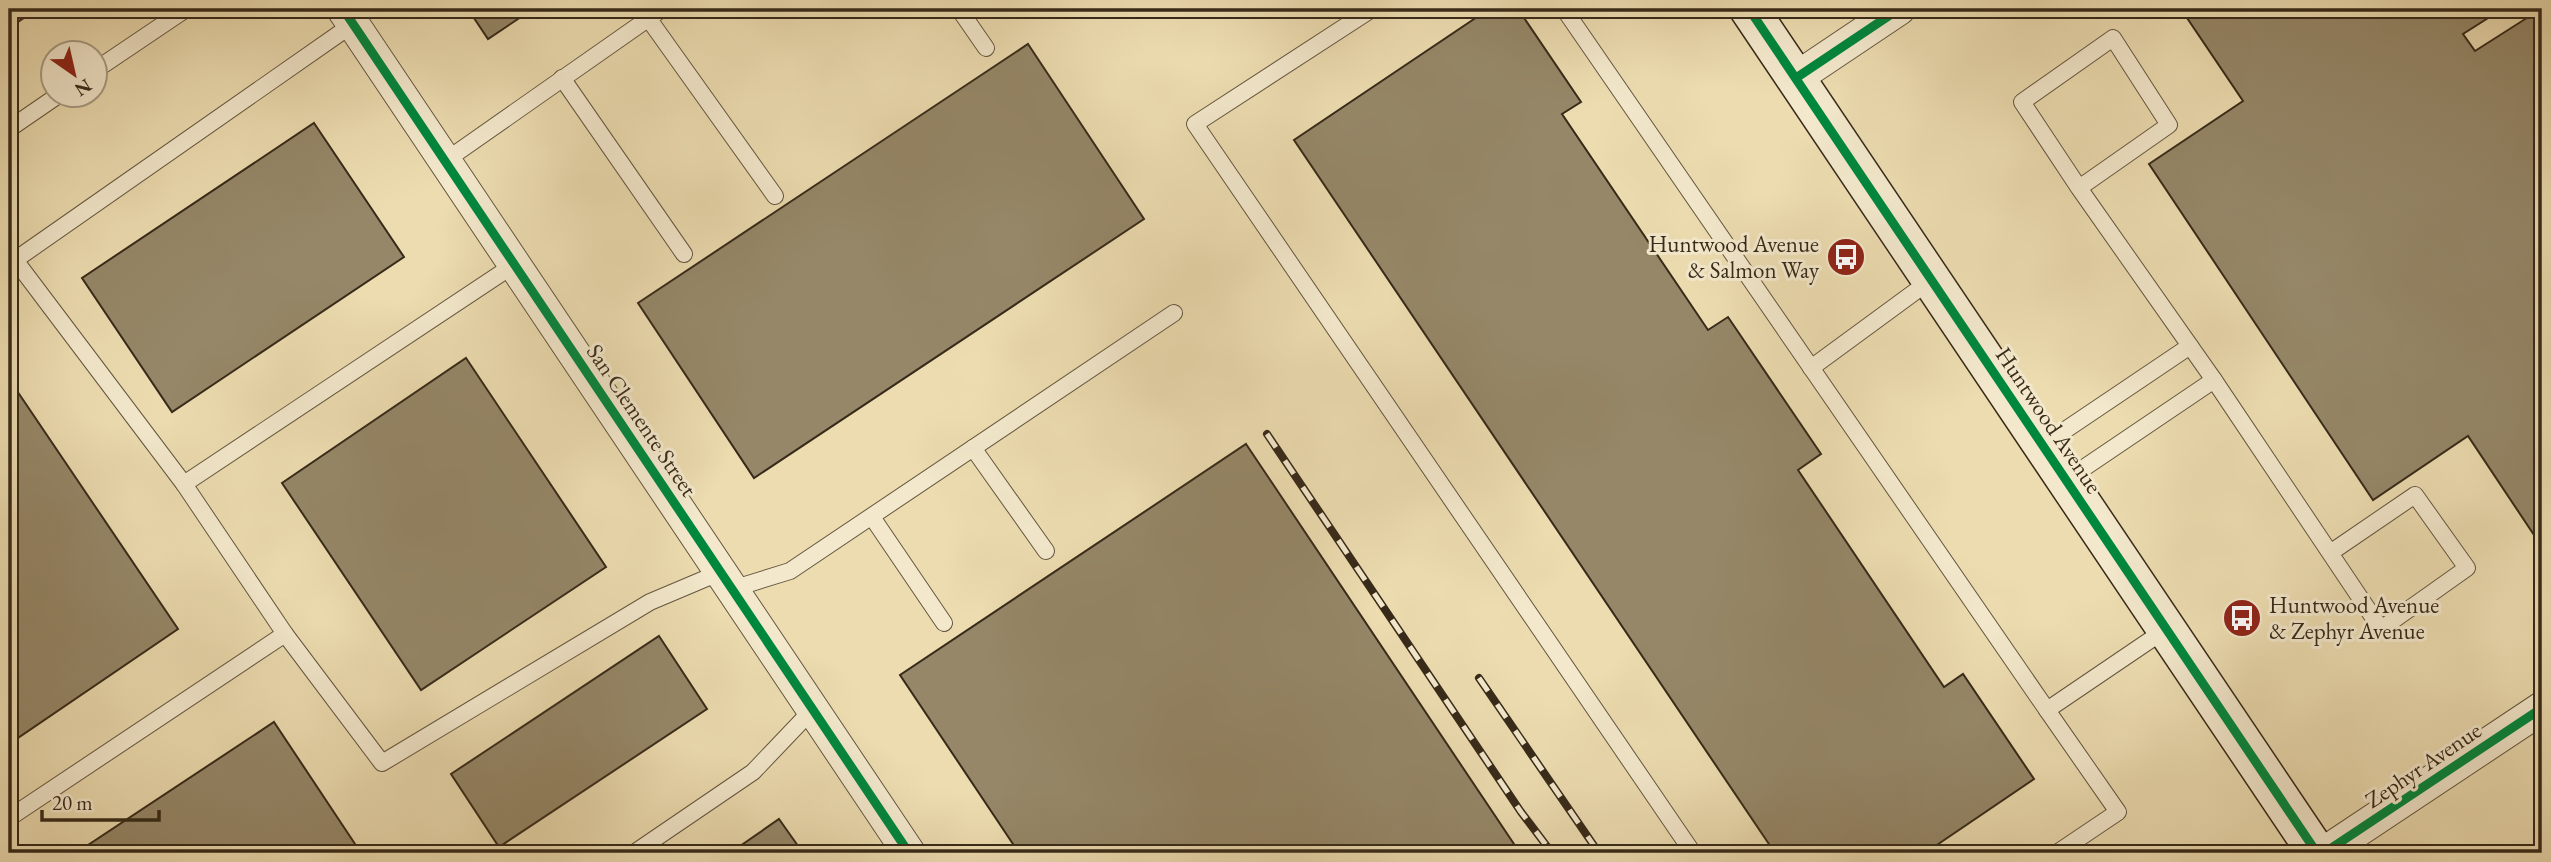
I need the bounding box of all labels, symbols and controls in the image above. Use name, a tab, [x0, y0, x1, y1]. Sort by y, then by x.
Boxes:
north arrow	[38, 38, 108, 108]
text: N	[69, 73, 97, 103]
place label: Huntwood Avenue & Salmon Way	[1649, 229, 1820, 285]
bus stop icon: Huntwood Avenue & Salmon Way	[1825, 236, 1867, 278]
street label: San Clemente Street	[580, 338, 705, 503]
street label: Huntwood Avenue	[1989, 341, 2109, 499]
place label: Huntwood Avenue & Zephyr Avenue	[2269, 590, 2439, 646]
bus stop icon: Huntwood Avenue & Zephyr Avenue	[2221, 597, 2263, 639]
street label: Zephyr Avenue	[2359, 715, 2487, 815]
scale bar	[42, 778, 159, 822]
text: 20 m	[52, 789, 93, 816]

